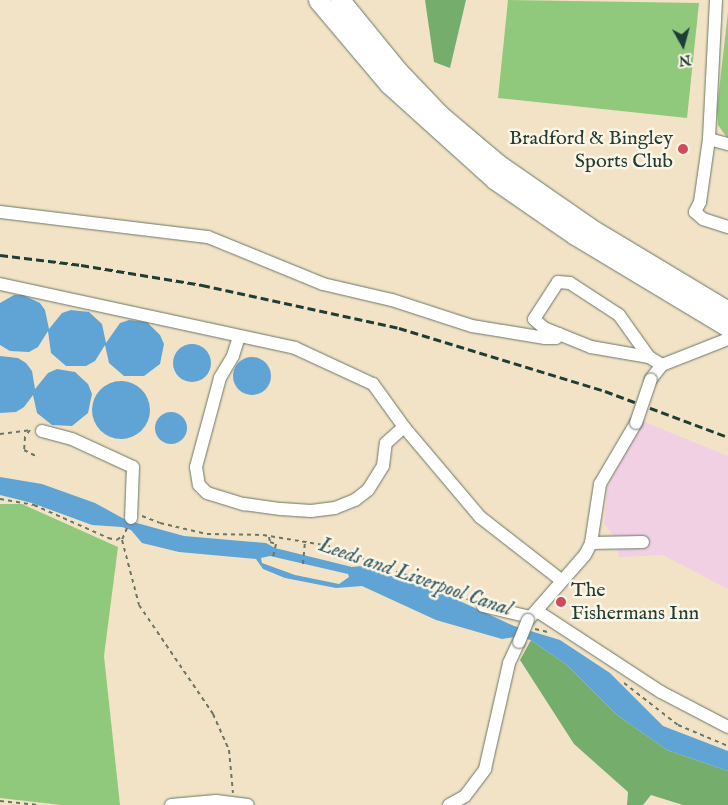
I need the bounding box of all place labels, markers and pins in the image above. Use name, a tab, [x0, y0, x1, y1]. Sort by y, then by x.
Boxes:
place label: Bradford & Bingley Sports Club	[509, 126, 673, 173]
marker: Bradford & Bingley Sports Club	[677, 143, 689, 155]
place label: The Fishermans Inn	[571, 578, 699, 625]
marker: The Fishermans Inn	[555, 596, 567, 608]

